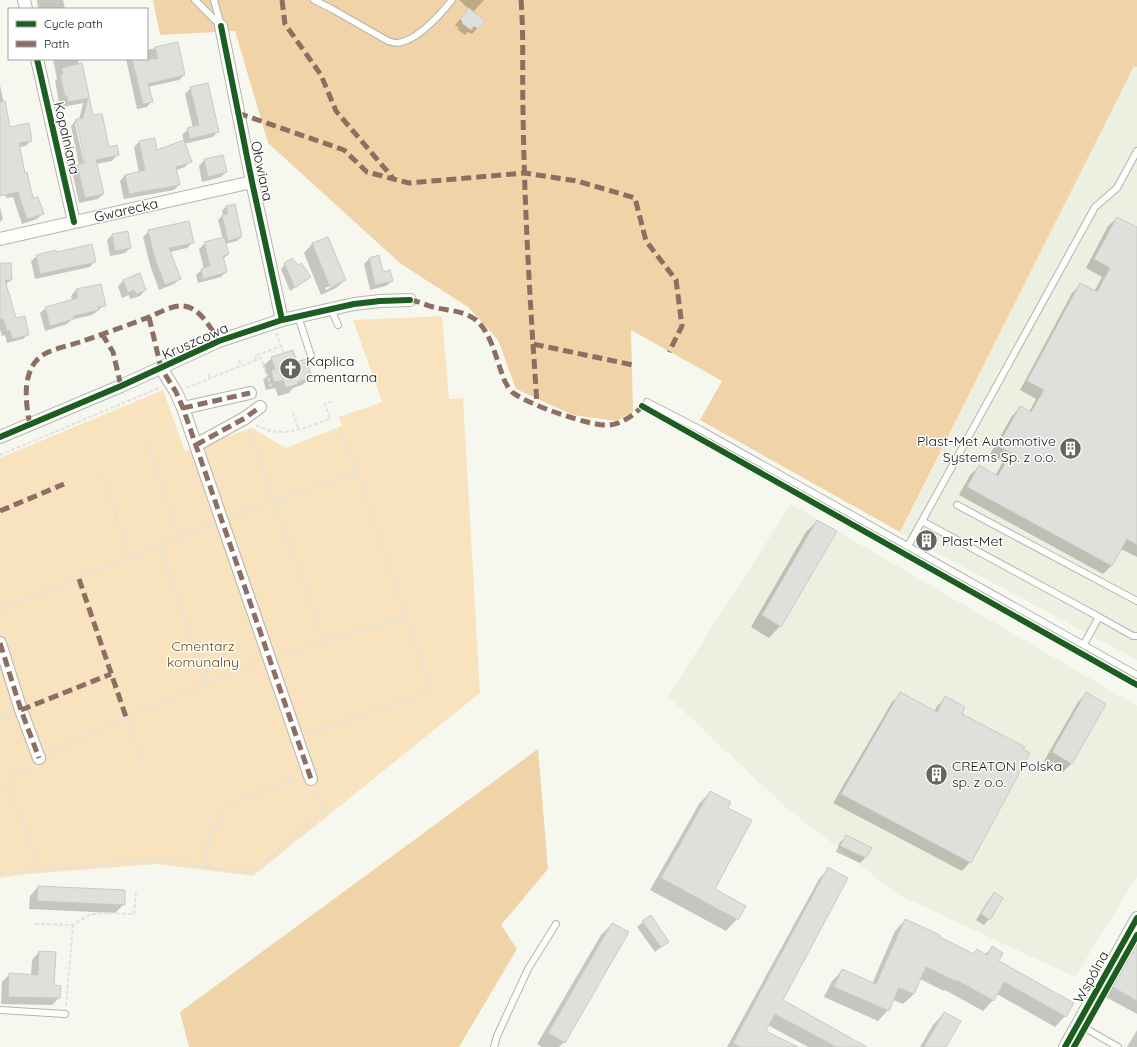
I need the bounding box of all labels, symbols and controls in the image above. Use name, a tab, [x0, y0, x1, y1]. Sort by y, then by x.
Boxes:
legend	[8, 8, 148, 60]
text: Cycle path	[44, 16, 103, 31]
text: Path	[44, 36, 69, 51]
street label: Kopalniana	[50, 100, 84, 176]
street label: Ołowiana	[247, 139, 277, 203]
street label: Gwarecka	[92, 194, 160, 226]
street label: Kruszcowa	[159, 318, 231, 364]
place label: Kaplica cmentarna	[306, 352, 377, 386]
church icon: Kaplica cmentarna	[278, 356, 304, 382]
place label: Plast-Met Automotive Systems Sp. z o.o.	[917, 432, 1056, 466]
building icon: Plast-Met Automotive Systems Sp. z o.o.	[1058, 436, 1084, 462]
building icon: Plast-Met	[914, 528, 940, 554]
place label: Plast-Met	[942, 532, 1003, 550]
park label: Cmentarz komunalny	[167, 637, 239, 671]
place label: CREATON Polska sp. z o.o.	[952, 757, 1062, 791]
building icon: CREATON Polska sp. z o.o.	[923, 761, 949, 787]
street label: Wspólna	[1069, 948, 1113, 1006]

